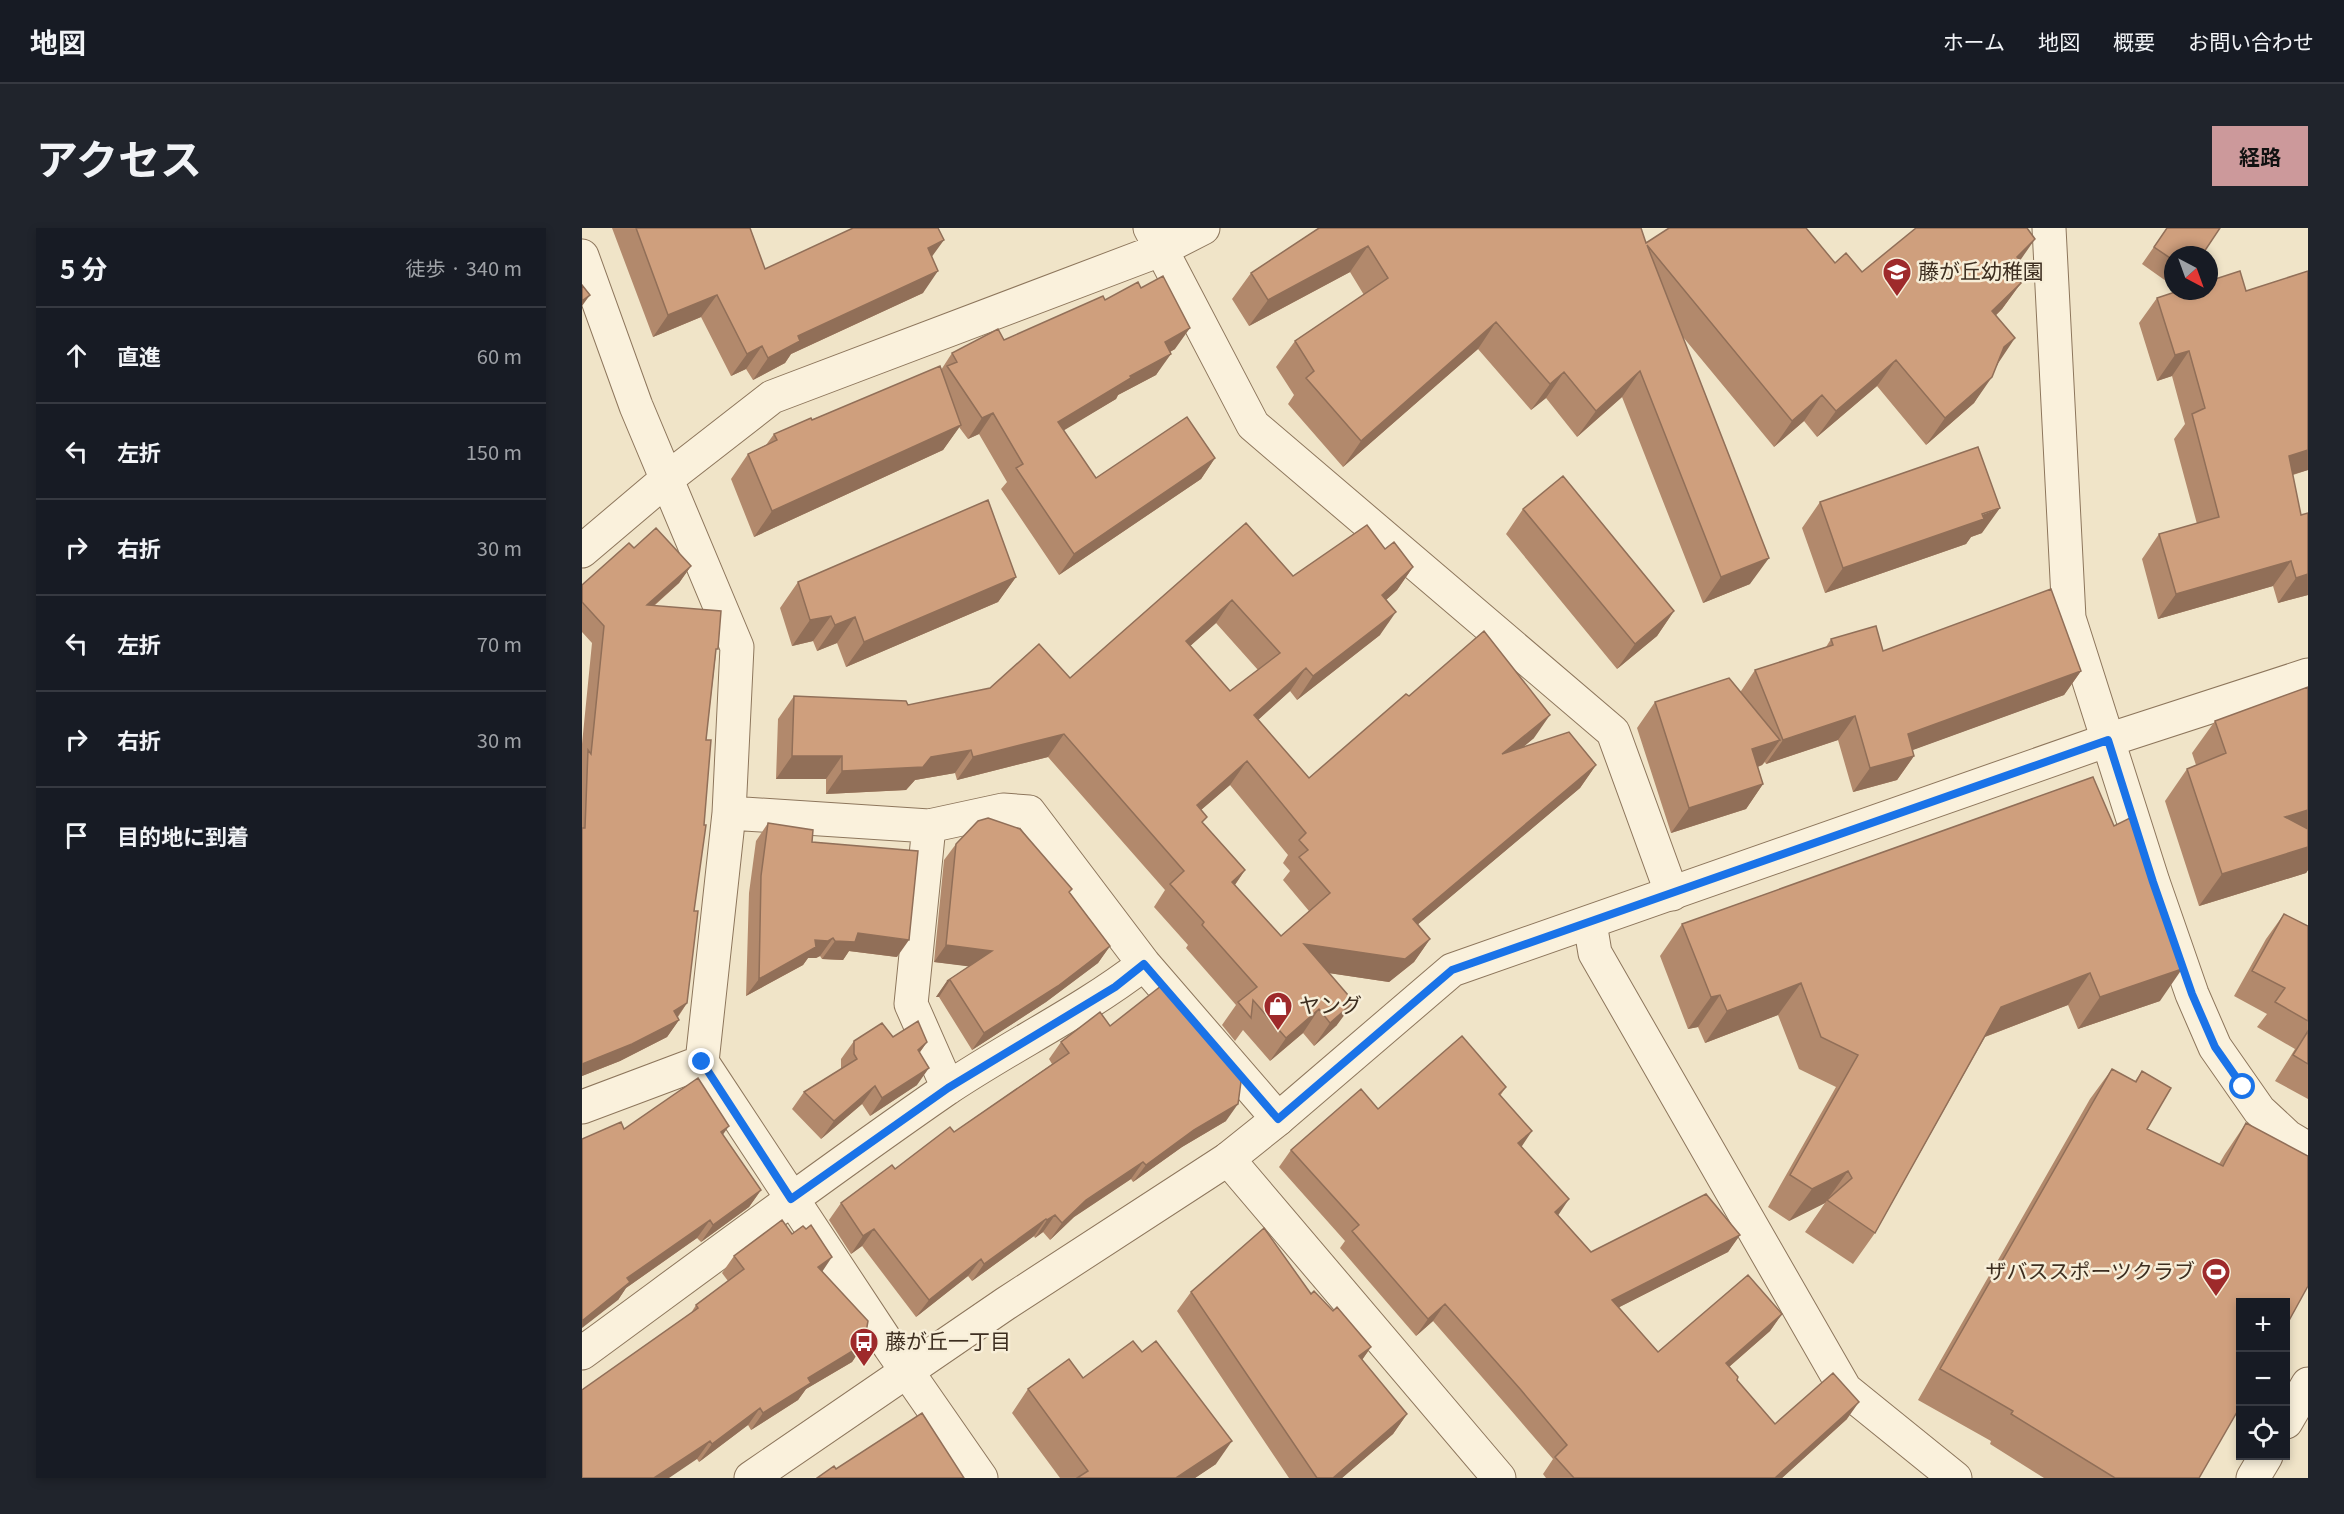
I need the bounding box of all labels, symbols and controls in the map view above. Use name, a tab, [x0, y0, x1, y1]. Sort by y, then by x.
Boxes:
text: 地図	[30, 21, 86, 61]
text: ホーム	[1943, 26, 2005, 56]
text: 地図	[2038, 26, 2080, 56]
text: 概要	[2113, 26, 2155, 56]
text: お問い合わせ	[2188, 26, 2314, 56]
text: アクセス	[36, 126, 202, 187]
button: 経路	[2212, 126, 2308, 186]
north arrow	[2164, 246, 2218, 300]
text: 5 分	[60, 249, 107, 286]
text: 徒歩 · 340 m	[406, 253, 522, 282]
place label: 藤が丘幼稚園	[1918, 255, 2044, 285]
school or university icon: 藤が丘幼稚園	[1881, 256, 1913, 298]
icon: ahead	[60, 339, 93, 372]
text: 直進	[117, 339, 161, 371]
text: 60 m	[477, 341, 522, 370]
icon: left	[60, 435, 93, 468]
text: 左折	[117, 435, 161, 467]
text: 150 m	[466, 437, 522, 466]
icon: right	[60, 531, 93, 564]
text: 右折	[117, 531, 161, 563]
text: 30 m	[477, 533, 522, 562]
icon: left	[60, 627, 93, 660]
text: 左折	[117, 627, 161, 659]
text: 70 m	[477, 629, 522, 658]
icon: right	[60, 723, 93, 756]
text: 右折	[117, 723, 161, 755]
text: 30 m	[477, 725, 522, 754]
icon: arrive	[60, 819, 93, 852]
text: 目的地に到着	[117, 819, 249, 851]
place label: ヤング	[1299, 989, 1362, 1019]
shop icon: ヤング	[1262, 990, 1294, 1032]
route end	[688, 1048, 714, 1074]
route start	[2229, 1073, 2255, 1099]
place label: ザバススポーツクラブ	[1985, 1255, 2195, 1285]
sports icon: ザバススポーツクラブ	[2200, 1256, 2232, 1298]
map controls	[2236, 1298, 2290, 1460]
button: +	[2236, 1298, 2290, 1352]
place label: 藤が丘一丁目	[885, 1325, 1011, 1355]
bus stop icon: 藤が丘一丁目	[848, 1326, 880, 1368]
button: −	[2236, 1352, 2290, 1406]
button: locate	[2236, 1406, 2290, 1460]

